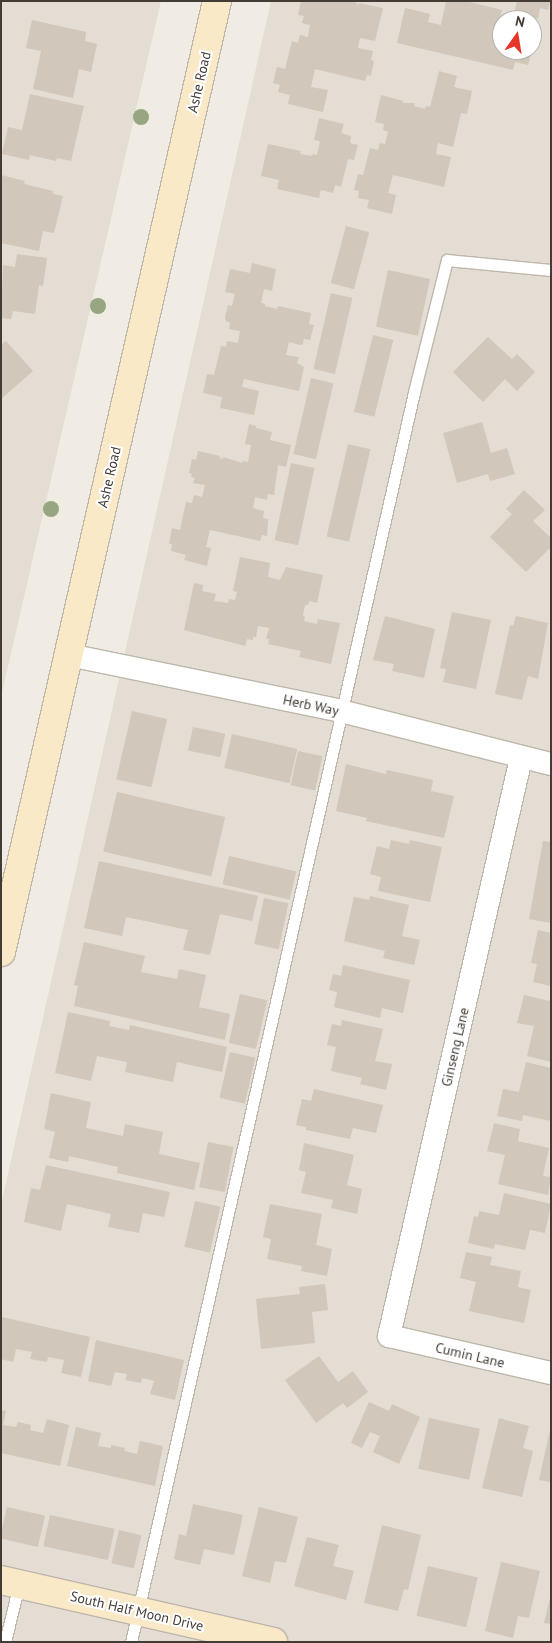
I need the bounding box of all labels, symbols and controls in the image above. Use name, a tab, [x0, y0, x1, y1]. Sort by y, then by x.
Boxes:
north arrow	[492, 10, 542, 60]
text: N	[514, 12, 527, 31]
street label: Ashe Road	[184, 50, 214, 114]
street label: Ashe Road	[94, 445, 124, 509]
street label: Herb Way	[281, 691, 341, 719]
street label: Ginseng Lane	[438, 1006, 472, 1088]
street label: Cumin Lane	[434, 1339, 506, 1371]
street label: South Half Moon Drive	[69, 1588, 205, 1634]

